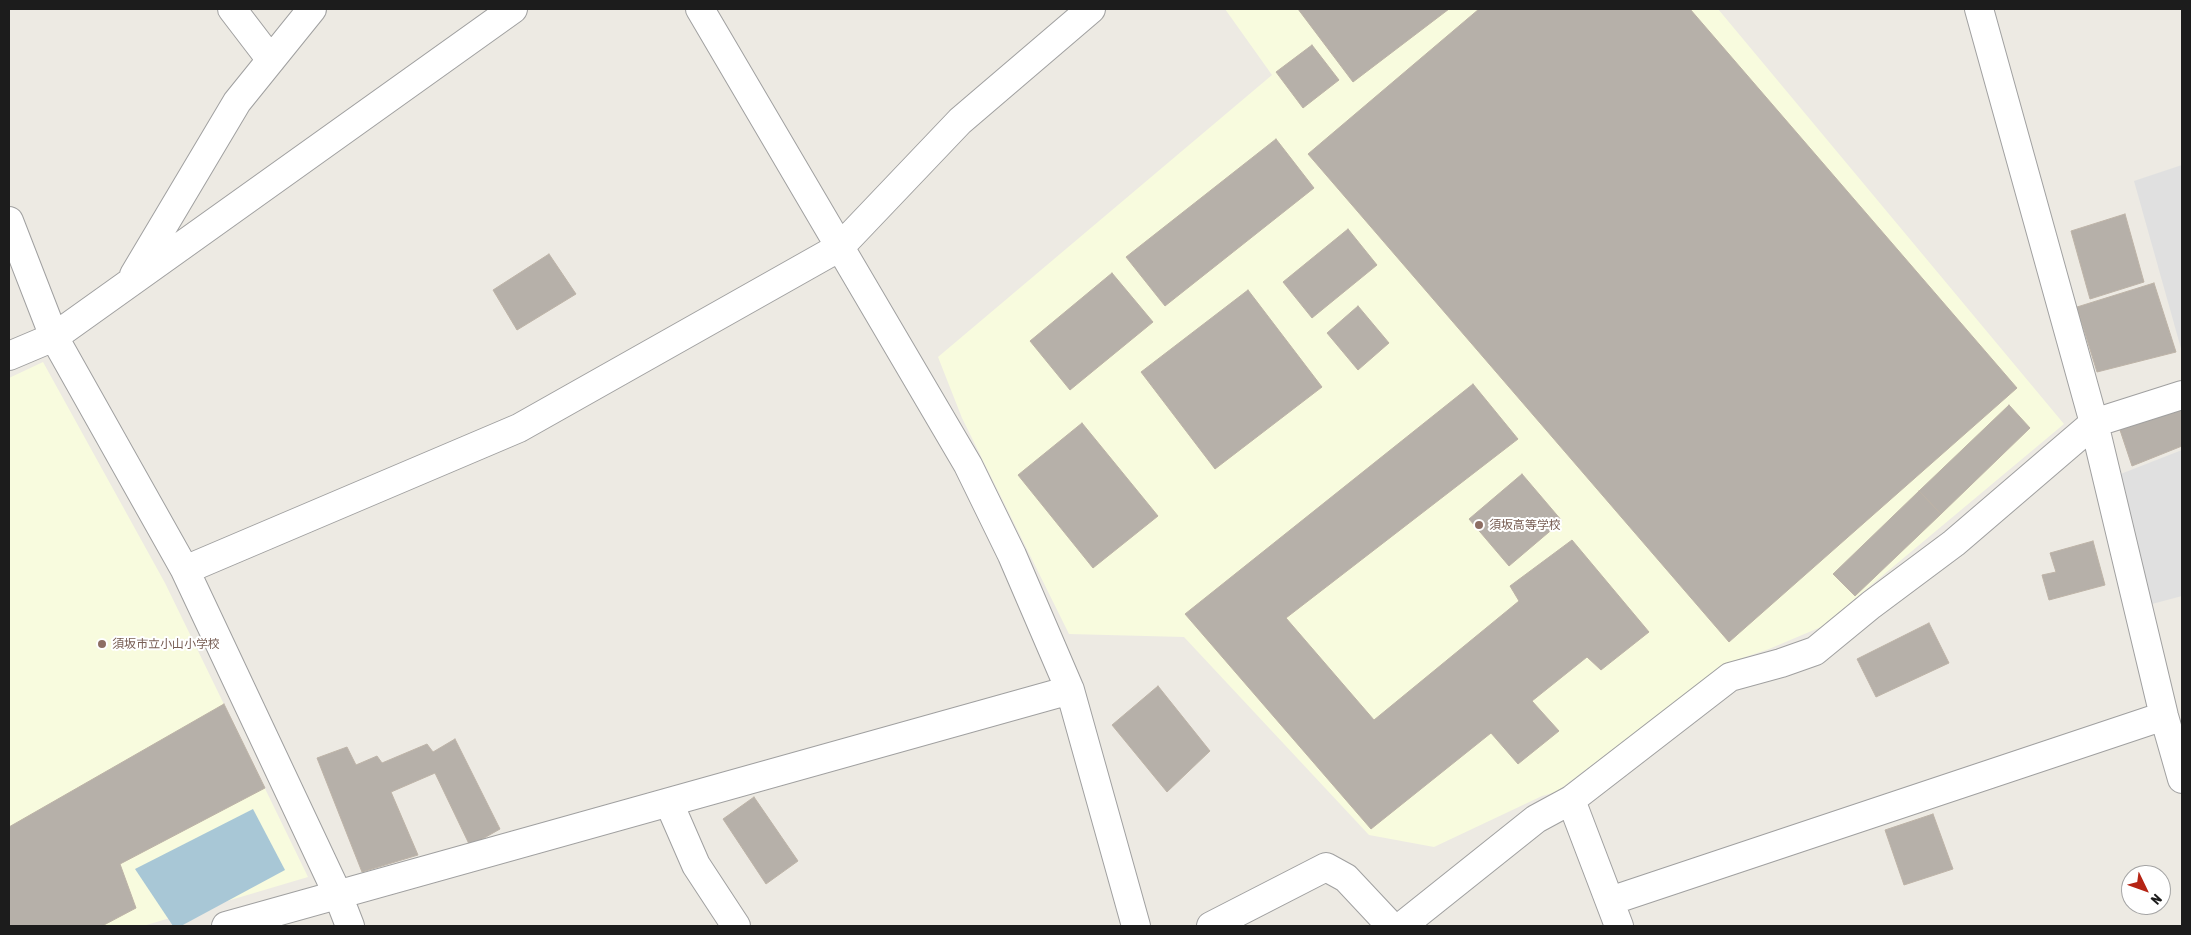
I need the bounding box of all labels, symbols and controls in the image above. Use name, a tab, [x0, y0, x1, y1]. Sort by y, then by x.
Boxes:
place label: 須坂高等学校	[1489, 518, 1561, 532]
marker: 須坂高等学校	[1473, 519, 1485, 531]
place label: 須坂市立小山小学校	[112, 637, 220, 651]
marker: 須坂市立小山小学校	[96, 638, 108, 650]
north arrow	[2121, 865, 2171, 915]
text: N	[2148, 891, 2165, 908]

